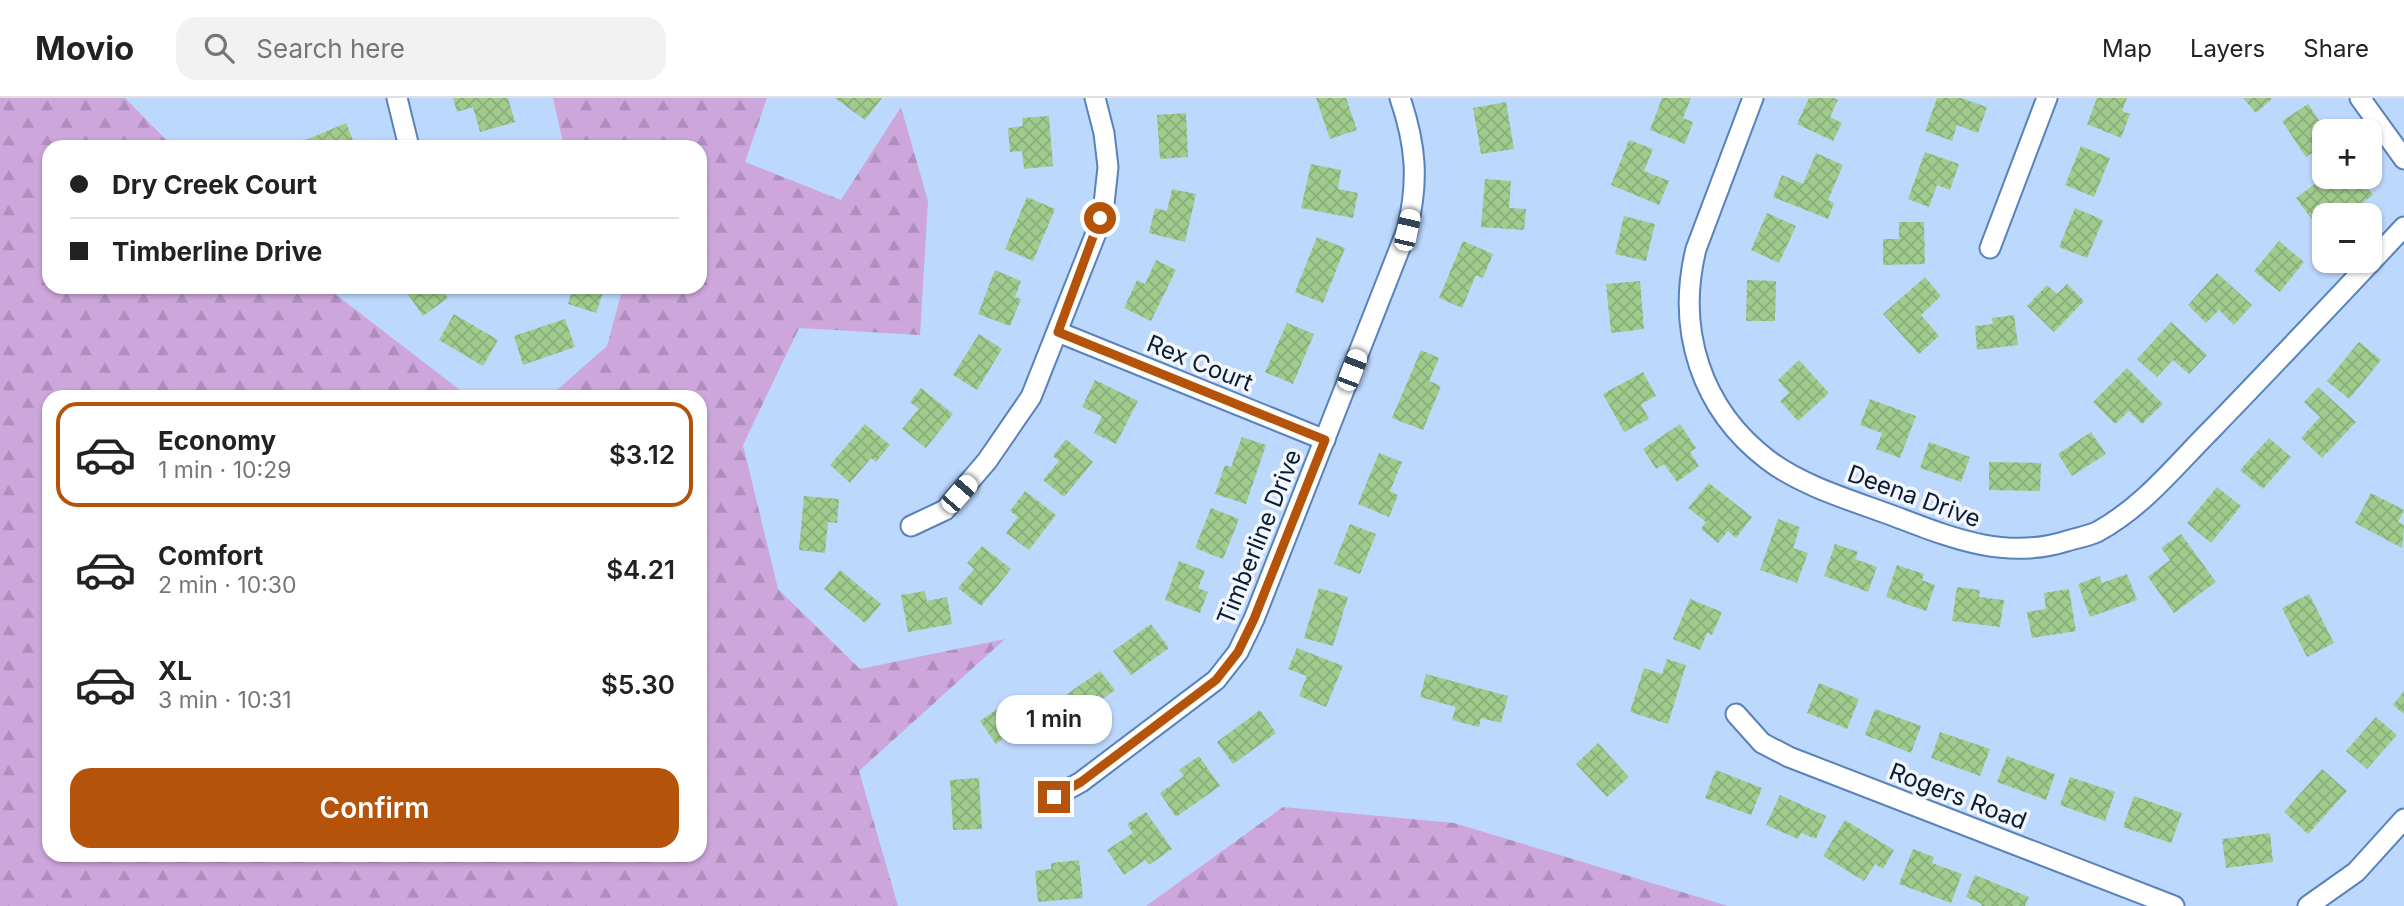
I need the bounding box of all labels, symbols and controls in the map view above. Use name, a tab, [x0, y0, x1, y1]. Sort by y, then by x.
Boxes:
search box	[176, 17, 666, 80]
text: Movio	[35, 28, 134, 68]
icon: search	[200, 29, 238, 67]
text: Search here	[256, 33, 405, 64]
text: Map	[2102, 34, 2152, 63]
text: Layers	[2190, 34, 2265, 63]
text: Share	[2303, 34, 2369, 63]
map controls	[2312, 119, 2382, 273]
button: +	[2312, 119, 2382, 189]
text: Dry Creek Court	[112, 169, 317, 200]
route start	[1084, 202, 1116, 234]
button: −	[2312, 203, 2382, 273]
car	[1393, 207, 1422, 253]
text: Timberline Drive	[112, 236, 322, 267]
street label: Rex Court	[1143, 329, 1257, 397]
car	[1335, 347, 1370, 393]
icon: car	[74, 423, 137, 486]
text: Economy	[158, 425, 276, 456]
text: $3.12	[609, 439, 675, 470]
street label: Timberline Drive	[1211, 445, 1307, 629]
text: 1 min · 10:29	[158, 456, 291, 484]
street label: Deena Drive	[1844, 459, 1984, 533]
car	[938, 471, 981, 517]
icon: car	[74, 538, 137, 601]
text: Comfort	[158, 540, 263, 571]
text: $4.21	[606, 554, 675, 585]
text: 2 min · 10:30	[158, 571, 297, 599]
icon: car	[74, 653, 137, 716]
text: XL	[158, 655, 192, 686]
text: $5.30	[601, 669, 675, 700]
text: 3 min · 10:31	[158, 686, 292, 714]
callout: 1 min	[996, 696, 1112, 744]
text: 1 min	[1026, 705, 1082, 733]
street label: Rogers Road	[1885, 757, 2031, 835]
button: Confirm	[70, 768, 679, 848]
route end	[1038, 781, 1070, 813]

